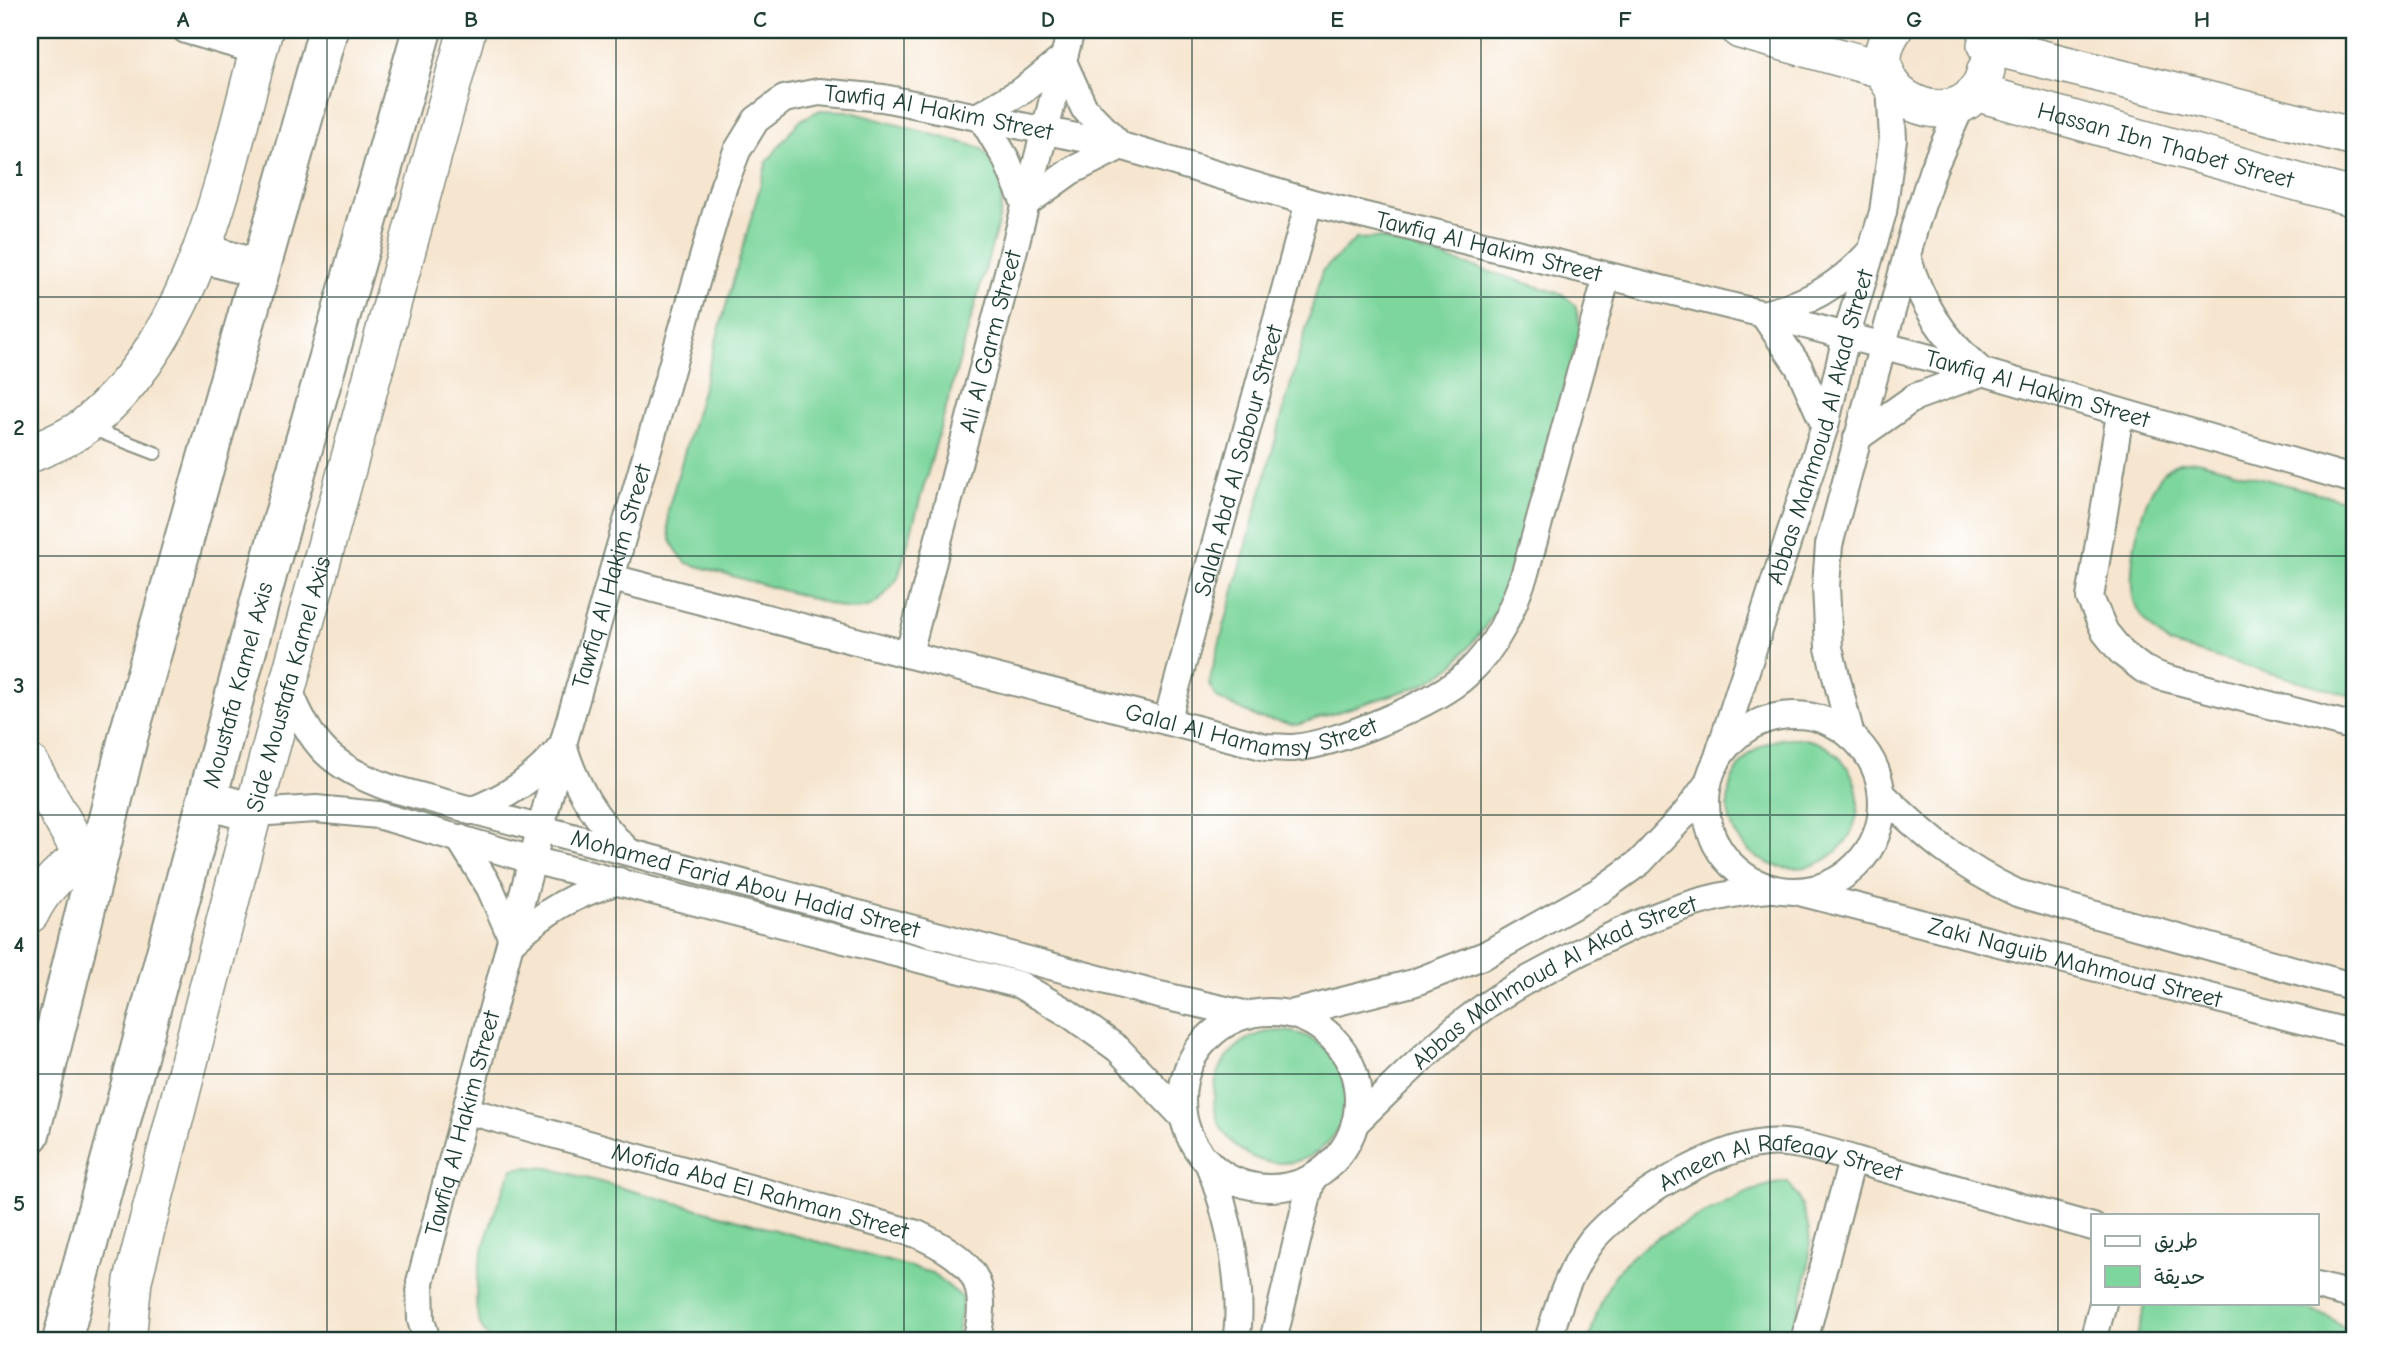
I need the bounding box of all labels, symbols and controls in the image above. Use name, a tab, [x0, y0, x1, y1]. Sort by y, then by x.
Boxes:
text: A	[177, 6, 190, 33]
text: B	[464, 6, 478, 33]
text: C	[753, 6, 767, 33]
text: D	[1041, 6, 1055, 33]
text: E	[1330, 6, 1344, 33]
text: F	[1618, 6, 1632, 33]
text: G	[1906, 6, 1922, 33]
text: H	[2194, 6, 2210, 33]
street label: Tawfiq Al Hakim Street	[823, 79, 1056, 146]
street label: Hassan Ibn Thabet Street	[2034, 96, 2298, 195]
text: 1	[14, 155, 24, 182]
street label: Tawfiq Al Hakim Street	[1373, 205, 1606, 288]
street label: Ali Al Garm Street	[953, 246, 1027, 435]
street label: Abbas Mahmoud Al Akad Street	[1761, 265, 1880, 588]
street label: Salah Abd Al Sabour Street	[1188, 321, 1289, 599]
street label: Tawfiq Al Hakim Street	[1922, 343, 2154, 434]
text: 2	[13, 414, 25, 441]
street label: Tawfiq Al Hakim Street	[566, 460, 657, 692]
street label: Side Moustafa Kamel Axis	[240, 553, 336, 815]
street label: Moustafa Kamel Axis	[197, 579, 279, 791]
text: 3	[13, 672, 25, 699]
street label: Galal Al Hamamsy Street	[1122, 697, 1382, 762]
street label: Mohamed Farid Abou Hadid Street	[568, 823, 924, 944]
street label: Abbas Mahmoud Al Akad Street	[1406, 889, 1701, 1075]
street label: Zaki Naguib Mahmoud Street	[1925, 912, 2226, 1014]
text: 4	[14, 931, 25, 958]
street label: Tawfiq Al Hakim Street	[419, 1007, 506, 1239]
street label: Ameen Al Rafeaay Street	[1653, 1128, 1907, 1197]
street label: Mofida Abd El Rahman Street	[609, 1137, 913, 1245]
text: 5	[13, 1190, 25, 1217]
legend	[2091, 1214, 2318, 1304]
text: طريق	[2154, 1229, 2198, 1253]
text: حديقة	[2154, 1265, 2205, 1289]

